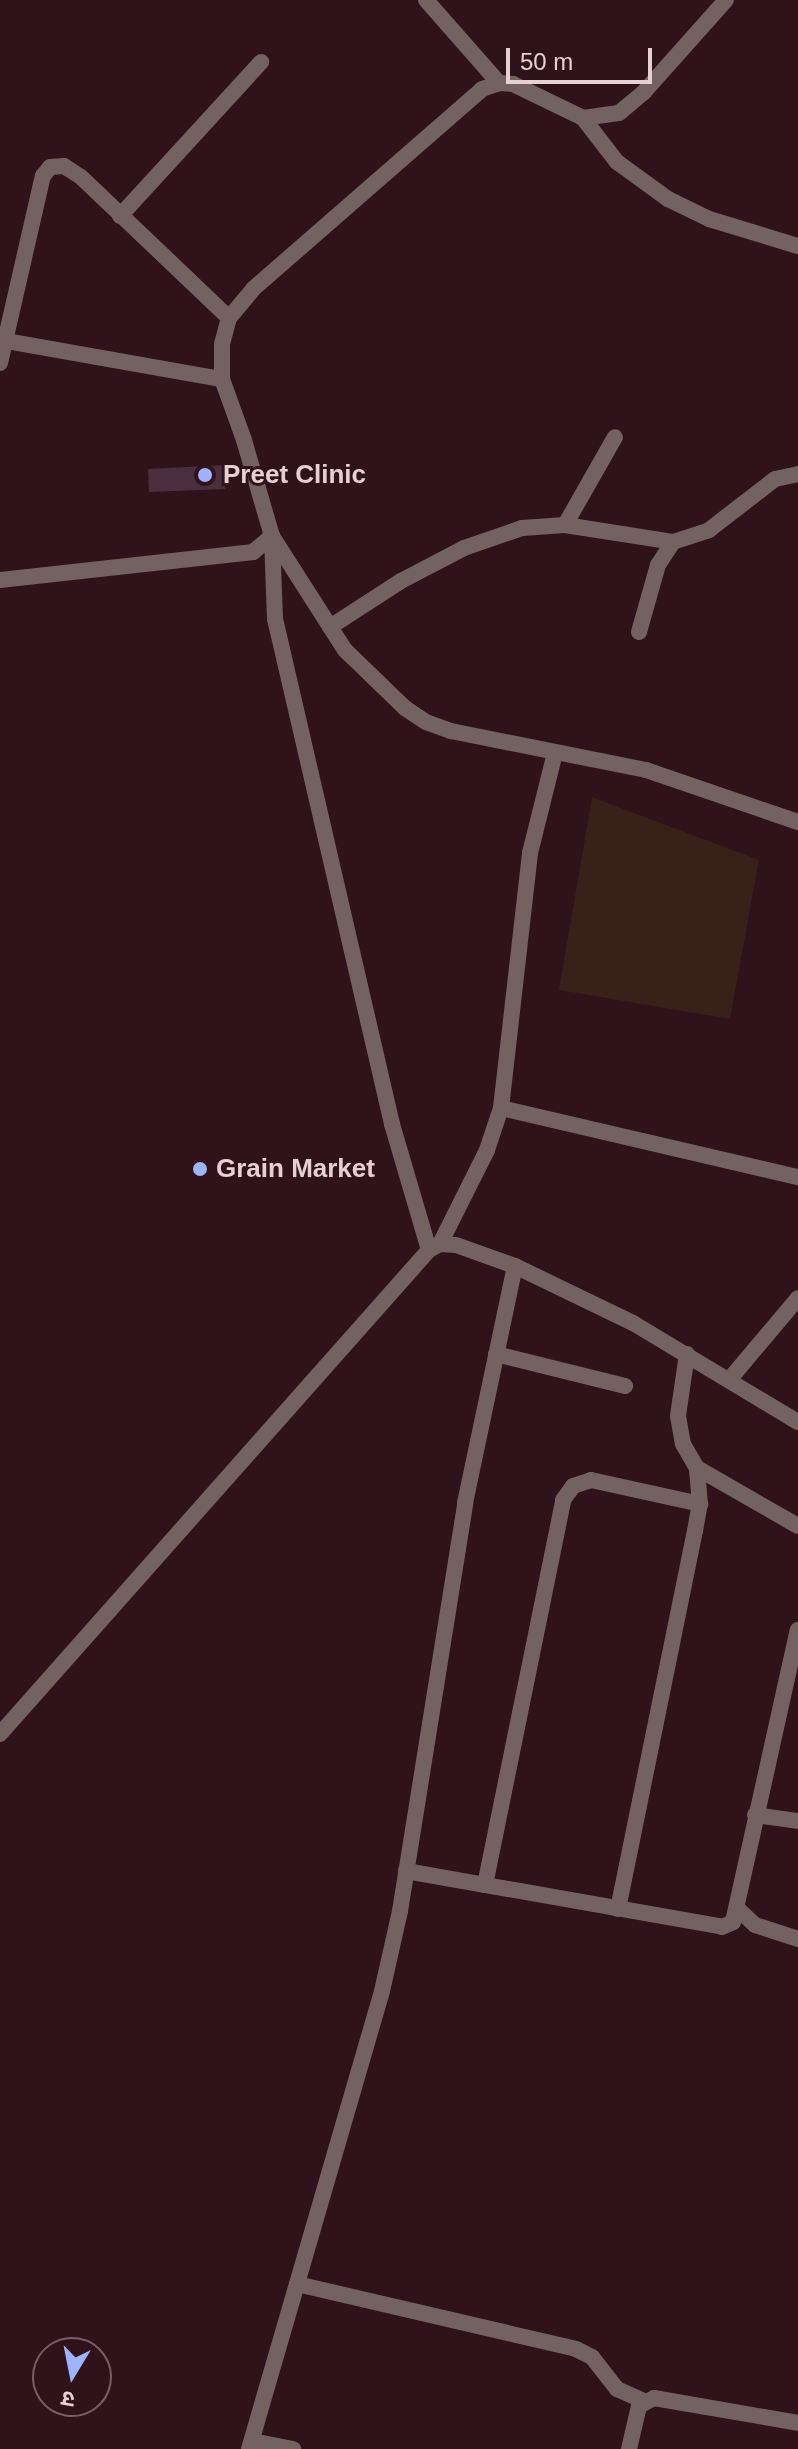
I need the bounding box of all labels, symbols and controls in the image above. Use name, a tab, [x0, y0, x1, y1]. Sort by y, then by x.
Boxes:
scale bar	[510, 32, 656, 82]
text: 50 m	[520, 48, 573, 75]
place label: Preet Clinic	[223, 459, 366, 491]
marker: Preet Clinic	[194, 464, 216, 486]
place label: Grain Market	[216, 1153, 375, 1185]
marker: Grain Market	[191, 1160, 209, 1178]
north arrow	[32, 2337, 112, 2417]
text: उ	[60, 2386, 77, 2413]

